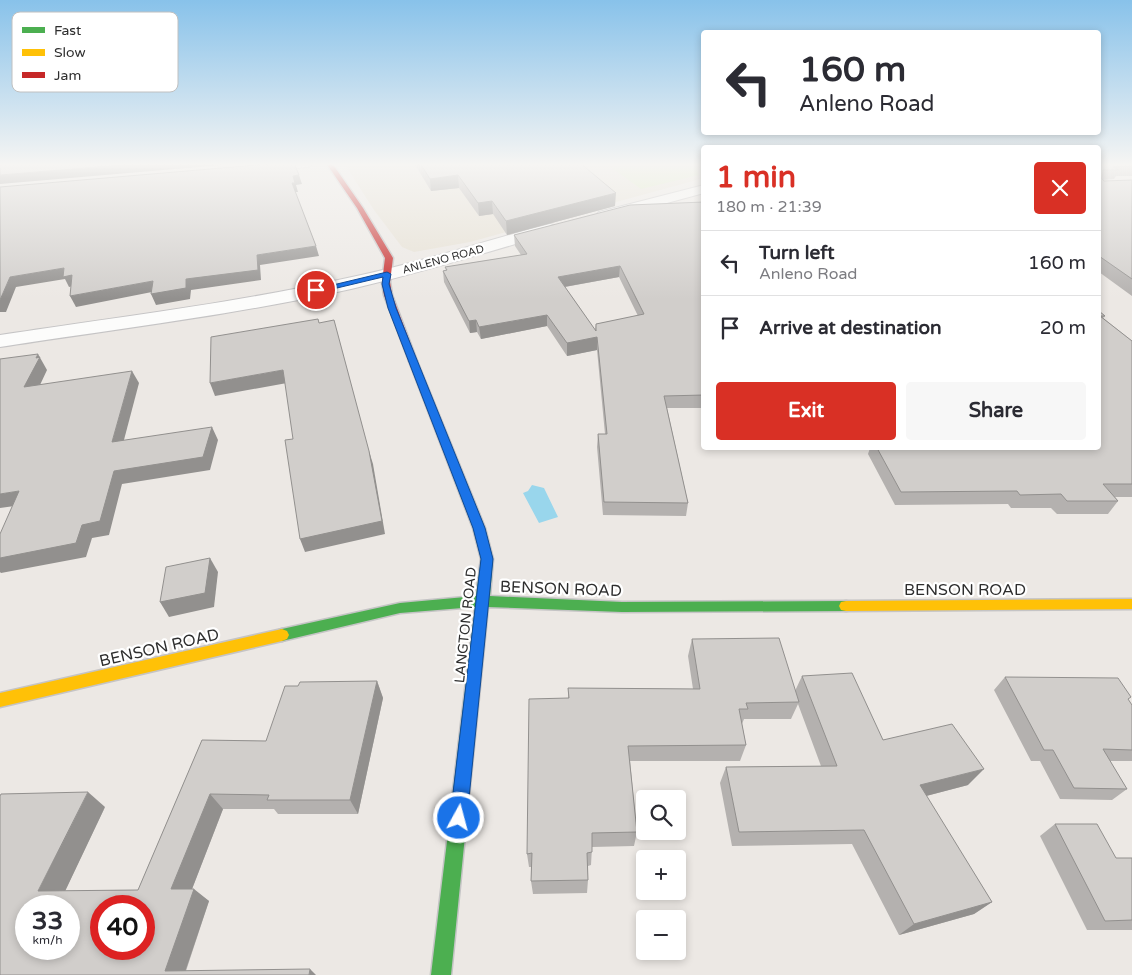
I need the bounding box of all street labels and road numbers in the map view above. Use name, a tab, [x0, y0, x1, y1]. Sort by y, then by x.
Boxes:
street label: ANLENO ROAD	[401, 242, 485, 277]
street label: LANGTON ROAD	[451, 566, 480, 684]
street label: BENSON ROAD	[500, 577, 622, 601]
street label: BENSON ROAD	[904, 580, 1026, 600]
street label: BENSON ROAD	[97, 624, 221, 671]

